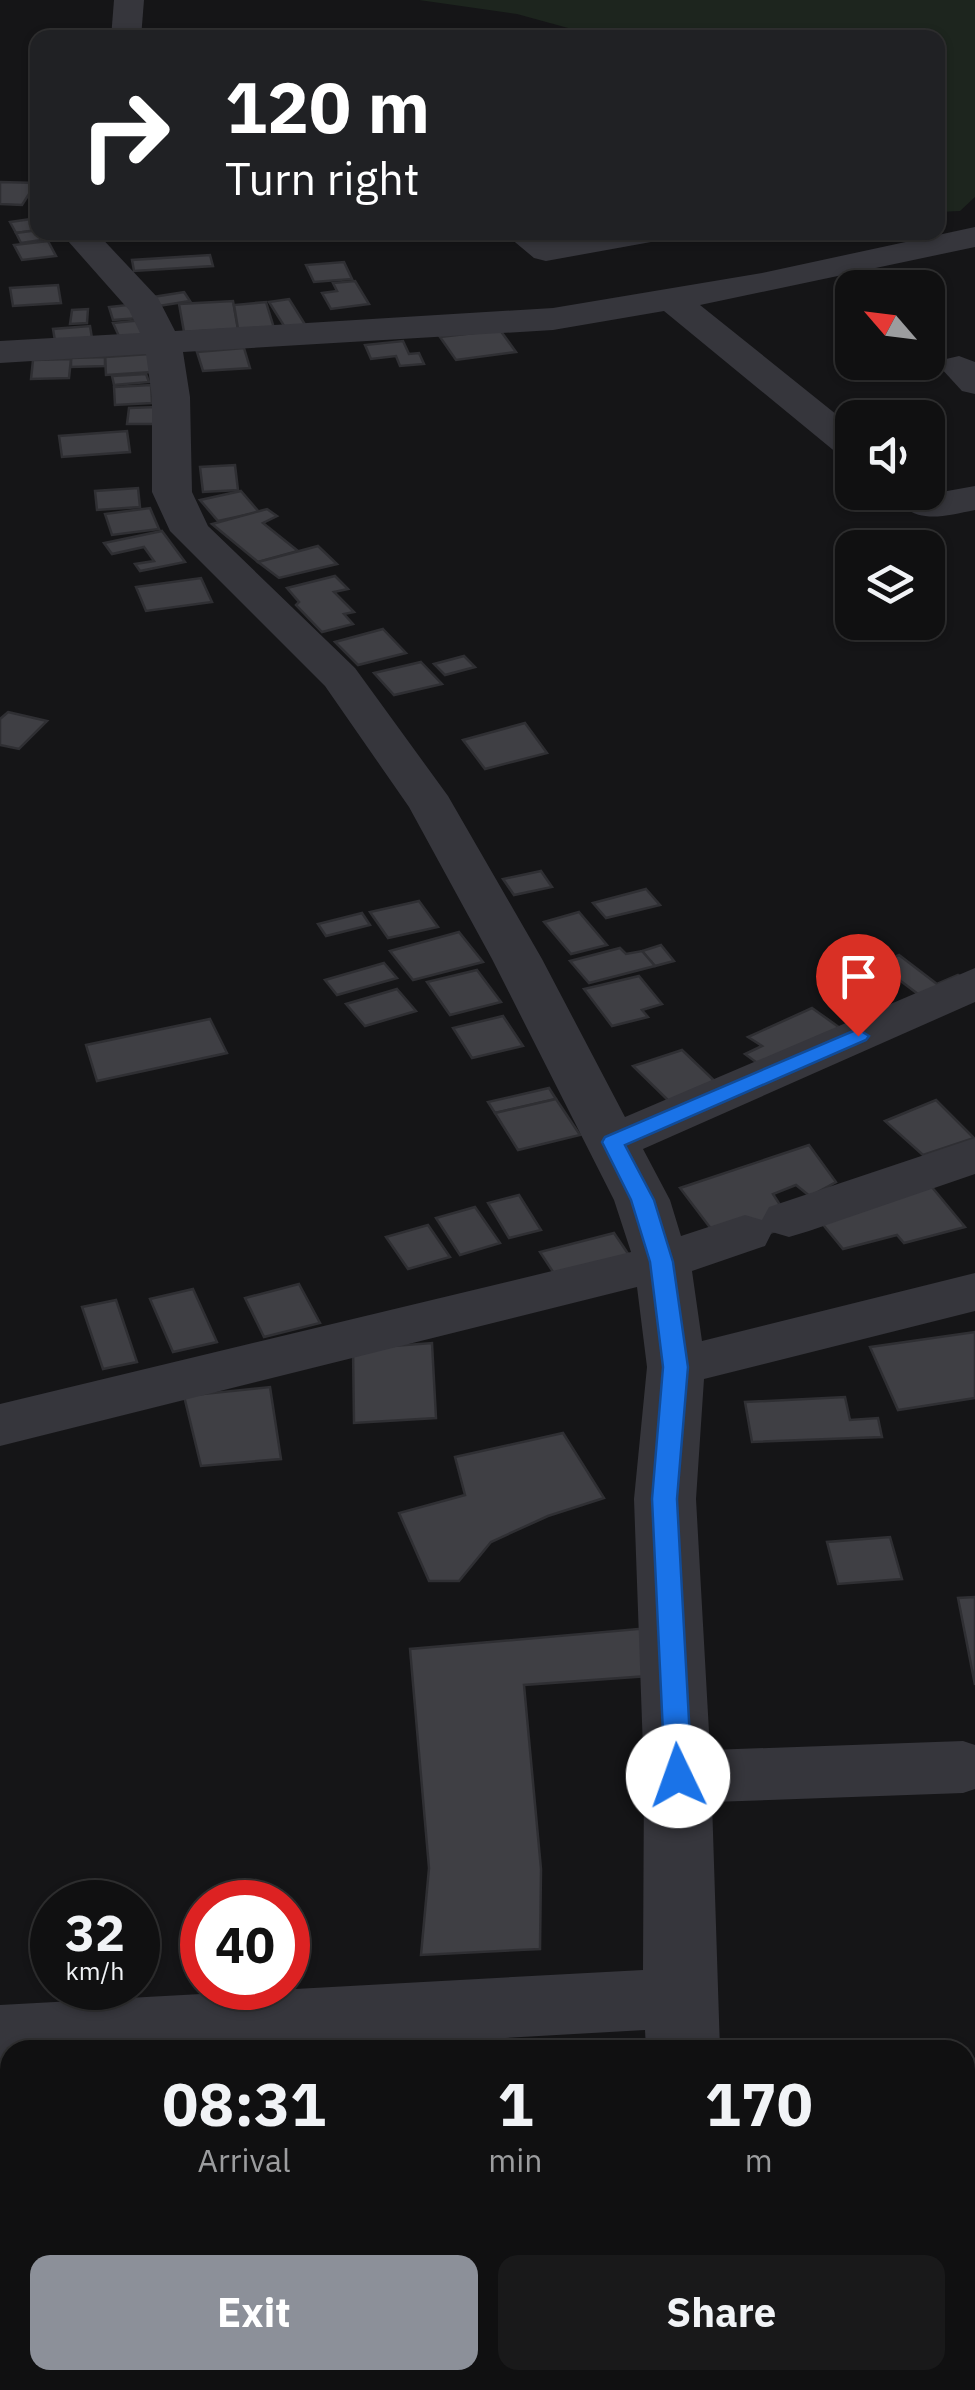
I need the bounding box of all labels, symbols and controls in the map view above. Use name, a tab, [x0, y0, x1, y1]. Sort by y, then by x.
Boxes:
text: 120 m	[225, 61, 430, 152]
icon: right	[60, 70, 190, 200]
text: Turn right	[225, 149, 420, 207]
north arrow	[835, 270, 945, 380]
map controls	[835, 270, 945, 640]
button: sound	[835, 400, 945, 510]
button: layers	[835, 530, 945, 640]
pin	[816, 934, 901, 1037]
icon: arrive	[831, 949, 886, 1004]
position arrow	[626, 1724, 730, 1828]
speed limit sign: 40	[180, 1880, 310, 2010]
text: 32	[65, 1900, 125, 1965]
text: km/h	[66, 1954, 124, 1987]
text: 08:31	[162, 2064, 326, 2143]
text: 1	[497, 2064, 533, 2143]
text: 170	[705, 2064, 813, 2143]
text: Arrival	[198, 2139, 291, 2181]
text: min	[488, 2139, 542, 2181]
text: m	[745, 2139, 773, 2181]
button: Exit	[30, 2255, 478, 2370]
button: Share	[498, 2255, 945, 2370]

